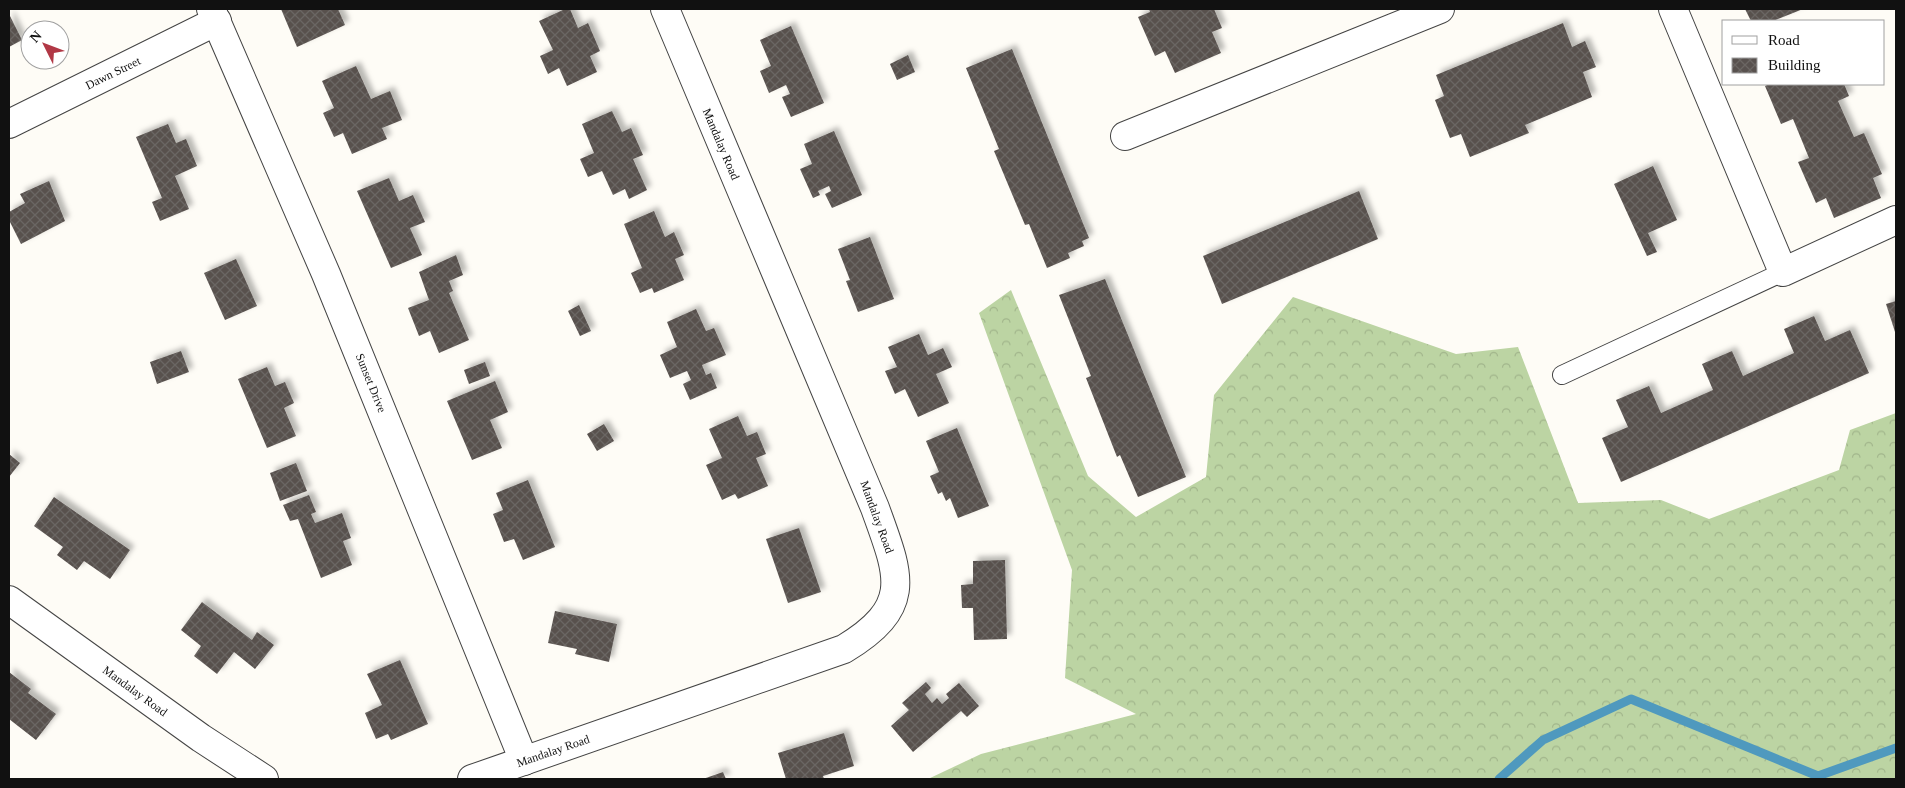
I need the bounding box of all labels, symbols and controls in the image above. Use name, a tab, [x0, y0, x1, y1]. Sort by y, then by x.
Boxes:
north arrow	[20, 20, 70, 70]
legend	[1722, 20, 1885, 85]
text: N	[27, 28, 45, 45]
text: Road	[1768, 32, 1800, 48]
street label: Dawn Street	[83, 53, 143, 92]
text: Building	[1768, 57, 1821, 73]
street label: Mandalay Road	[700, 106, 742, 182]
street label: Sunset Drive	[353, 351, 389, 415]
street label: Mandalay Road	[857, 479, 897, 555]
street label: Mandalay Road	[100, 663, 170, 719]
street label: Mandalay Road	[515, 732, 591, 770]

